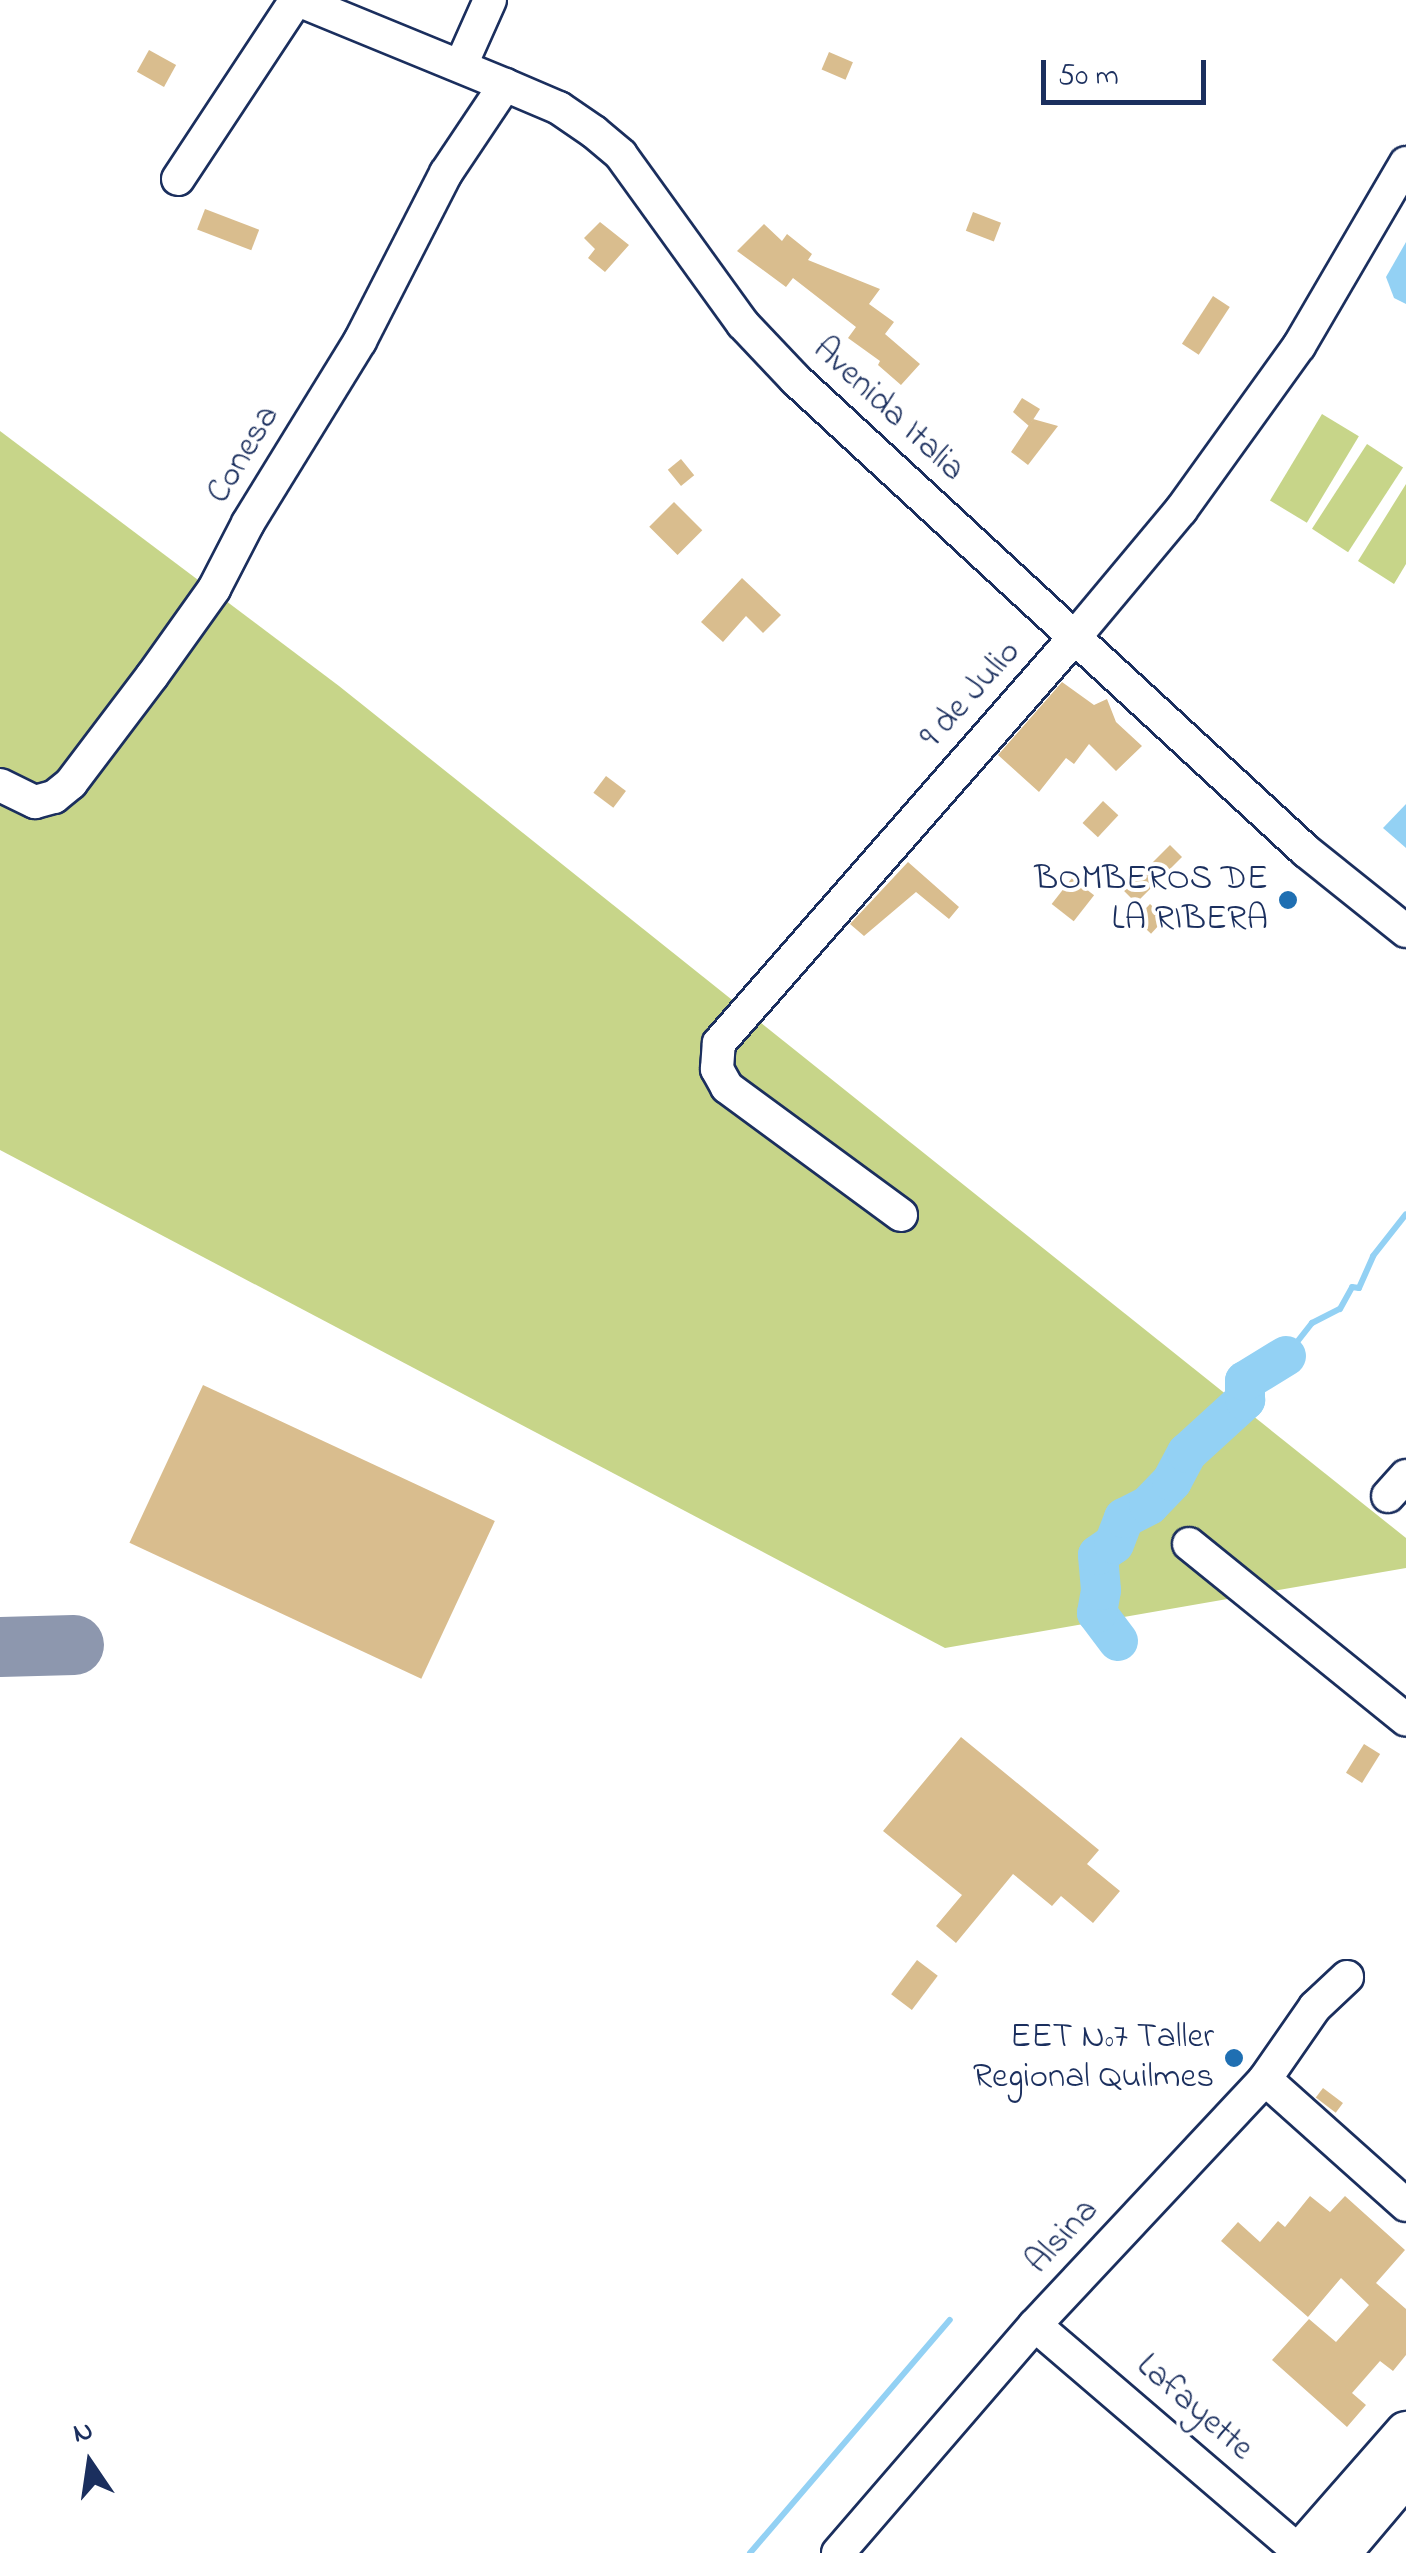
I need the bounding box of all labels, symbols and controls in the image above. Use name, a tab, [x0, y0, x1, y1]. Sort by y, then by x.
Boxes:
scale bar	[1046, 40, 1211, 102]
text: 50 m	[1058, 55, 1119, 99]
street label: Avenida Italia	[803, 329, 973, 491]
street label: Conesa	[198, 398, 290, 512]
street label: 9 de Julio	[912, 632, 1030, 758]
place label: BOMBEROS DE LA RIBERA	[1035, 859, 1268, 941]
marker: BOMBEROS DE LA RIBERA	[1277, 889, 1299, 911]
place label: EET Nº7 Taller Regional Quilmes	[973, 2017, 1214, 2099]
marker: EET Nº7 Taller Regional Quilmes	[1223, 2047, 1245, 2069]
street label: Alsina	[1018, 2191, 1108, 2283]
street label: Lafayette	[1127, 2346, 1261, 2470]
text: N	[69, 2411, 97, 2455]
north arrow	[40, 2413, 140, 2513]

